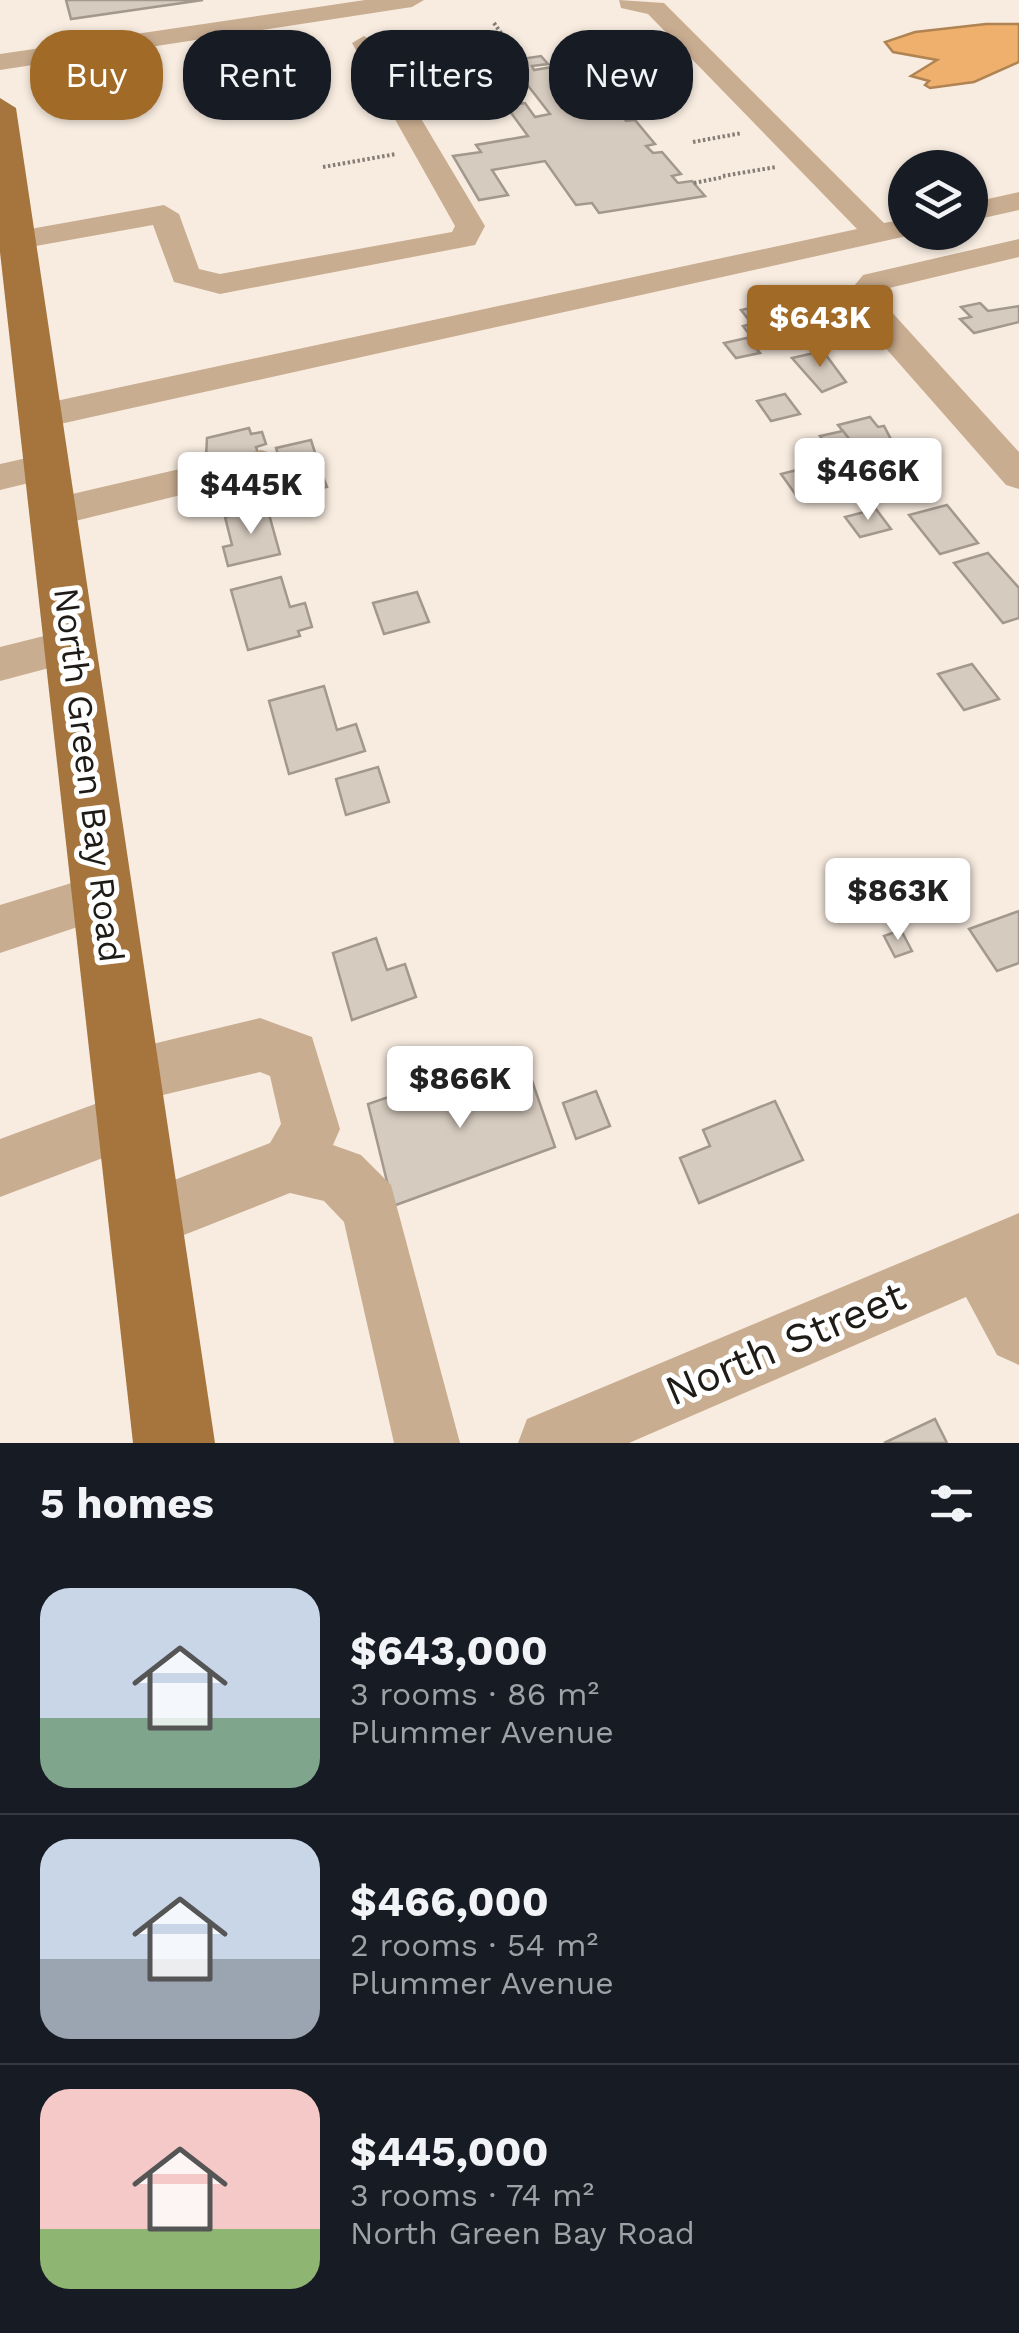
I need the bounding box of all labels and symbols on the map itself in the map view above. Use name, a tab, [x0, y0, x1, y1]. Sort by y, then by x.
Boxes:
pin: $643K	[750, 285, 890, 370]
pin: $466K	[798, 438, 938, 523]
pin: $445K	[181, 452, 321, 537]
street label: North Green Bay Road	[45, 585, 133, 965]
pin: $863K	[828, 858, 968, 943]
pin: $866K	[390, 1046, 530, 1131]
street label: North Street	[658, 1270, 912, 1416]

